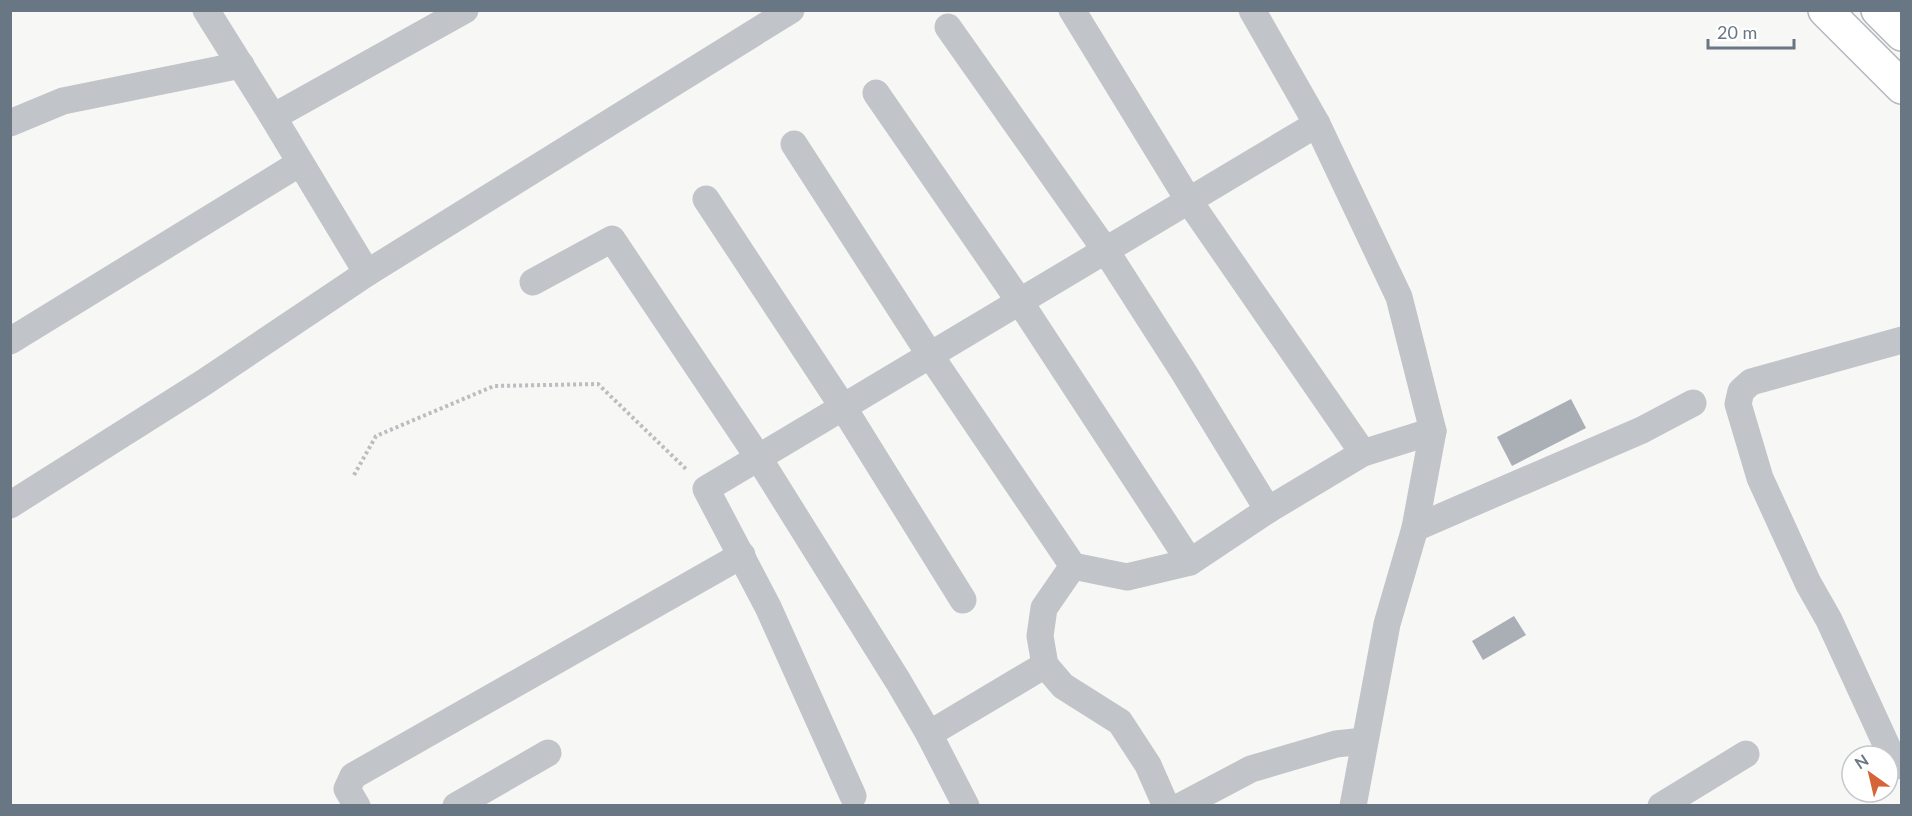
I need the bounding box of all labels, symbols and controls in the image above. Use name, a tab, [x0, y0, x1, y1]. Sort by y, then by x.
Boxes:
scale bar	[1708, 12, 1794, 50]
text: 20 m	[1717, 21, 1757, 43]
north arrow	[1840, 744, 1900, 804]
text: N	[1851, 750, 1872, 772]

